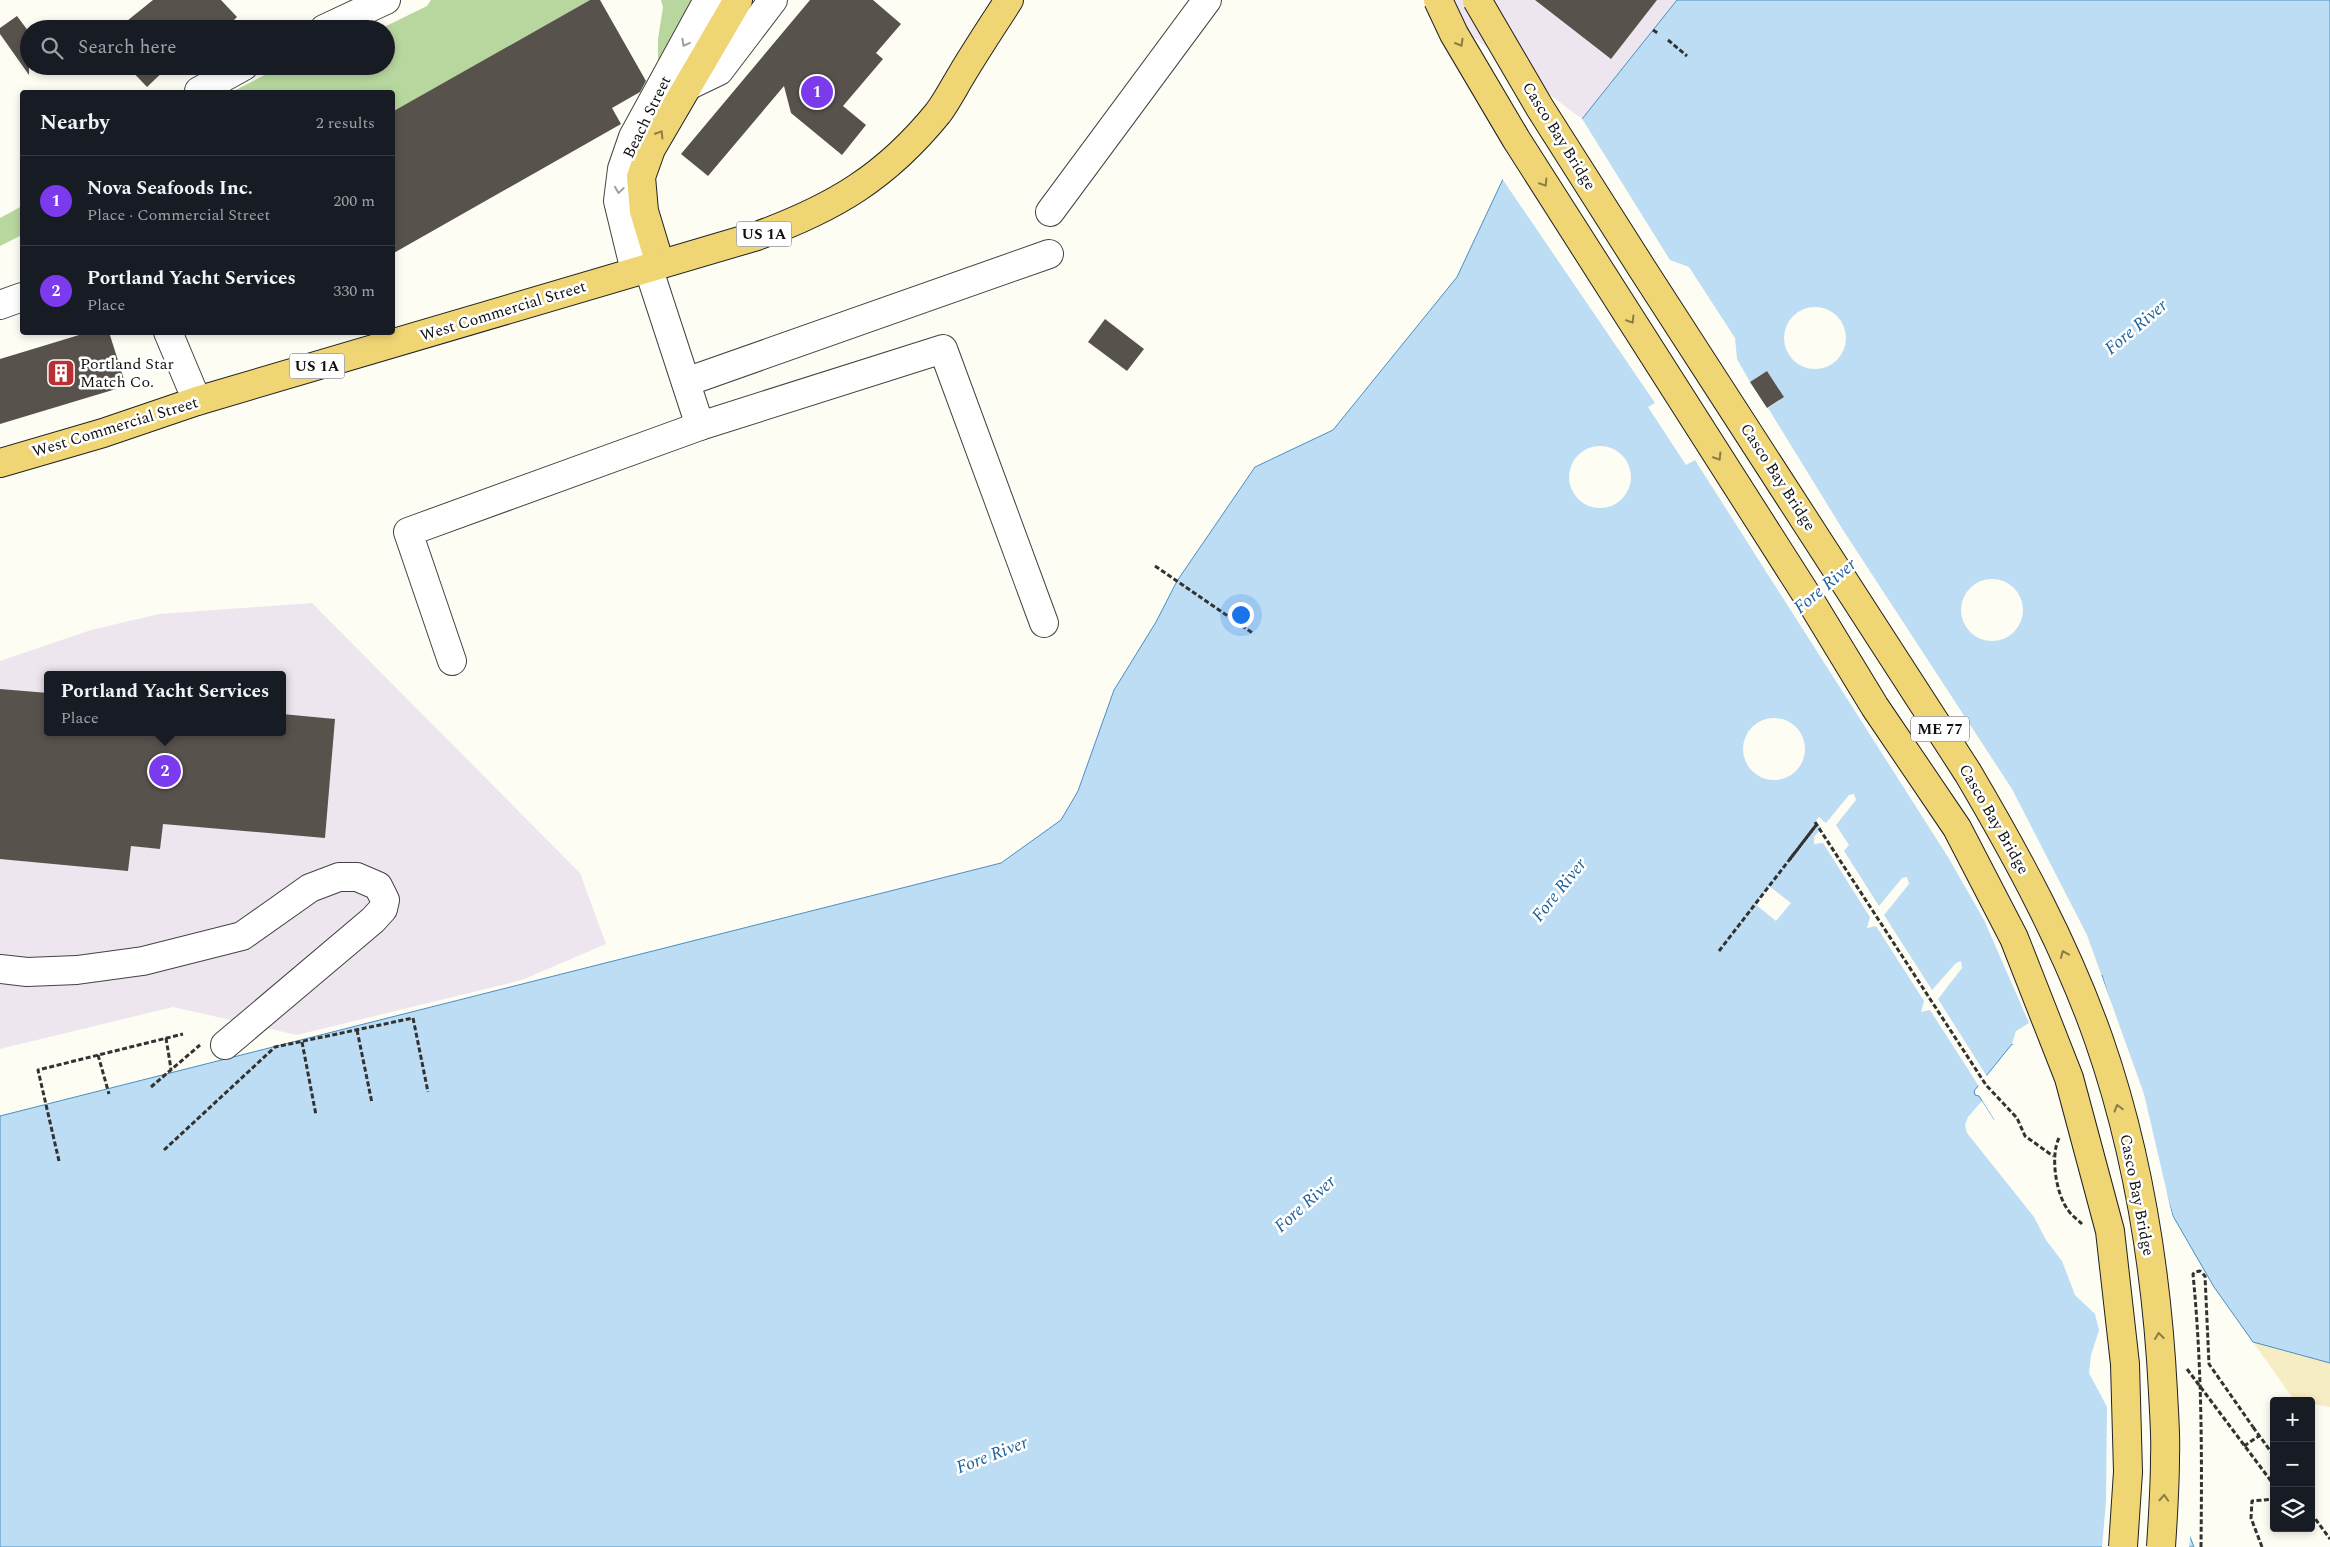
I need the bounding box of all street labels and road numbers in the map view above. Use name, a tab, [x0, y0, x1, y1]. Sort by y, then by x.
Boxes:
street label: Beach Street	[617, 71, 678, 162]
street label: Casco Bay Bridge	[1516, 77, 1602, 195]
road number: US 1A	[736, 222, 792, 246]
street label: West Commercial Street	[417, 274, 589, 348]
road number: US 1A	[290, 354, 344, 378]
street label: West Commercial Street	[29, 390, 201, 464]
street label: Casco Bay Bridge	[1734, 419, 1822, 535]
road number: ME 77	[1911, 716, 1969, 742]
street label: Casco Bay Bridge	[1953, 759, 2035, 879]
street label: Casco Bay Bridge	[2113, 1132, 2161, 1258]

